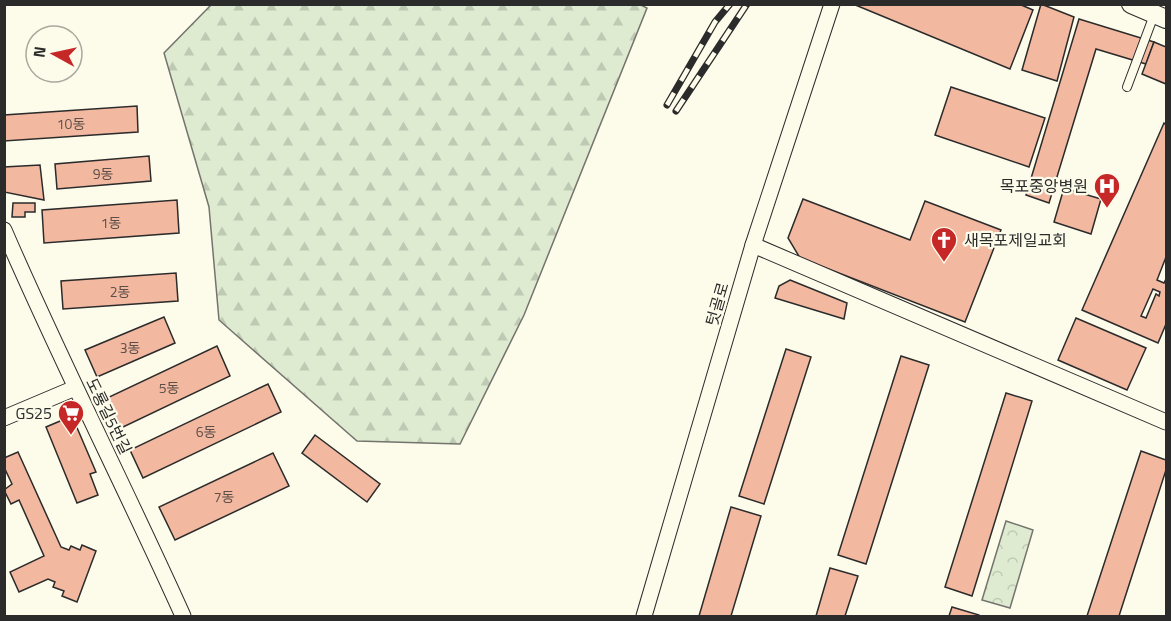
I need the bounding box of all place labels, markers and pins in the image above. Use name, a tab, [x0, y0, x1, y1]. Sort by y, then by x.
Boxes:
hospital icon: 목포중앙병원	[1092, 171, 1122, 209]
place label: 목포중앙병원	[1000, 174, 1088, 198]
church icon: 새목포제일교회	[929, 225, 959, 263]
place label: 새목포제일교회	[964, 228, 1067, 252]
supermarket icon: GS25	[56, 398, 86, 436]
place label: GS25	[16, 401, 52, 425]

